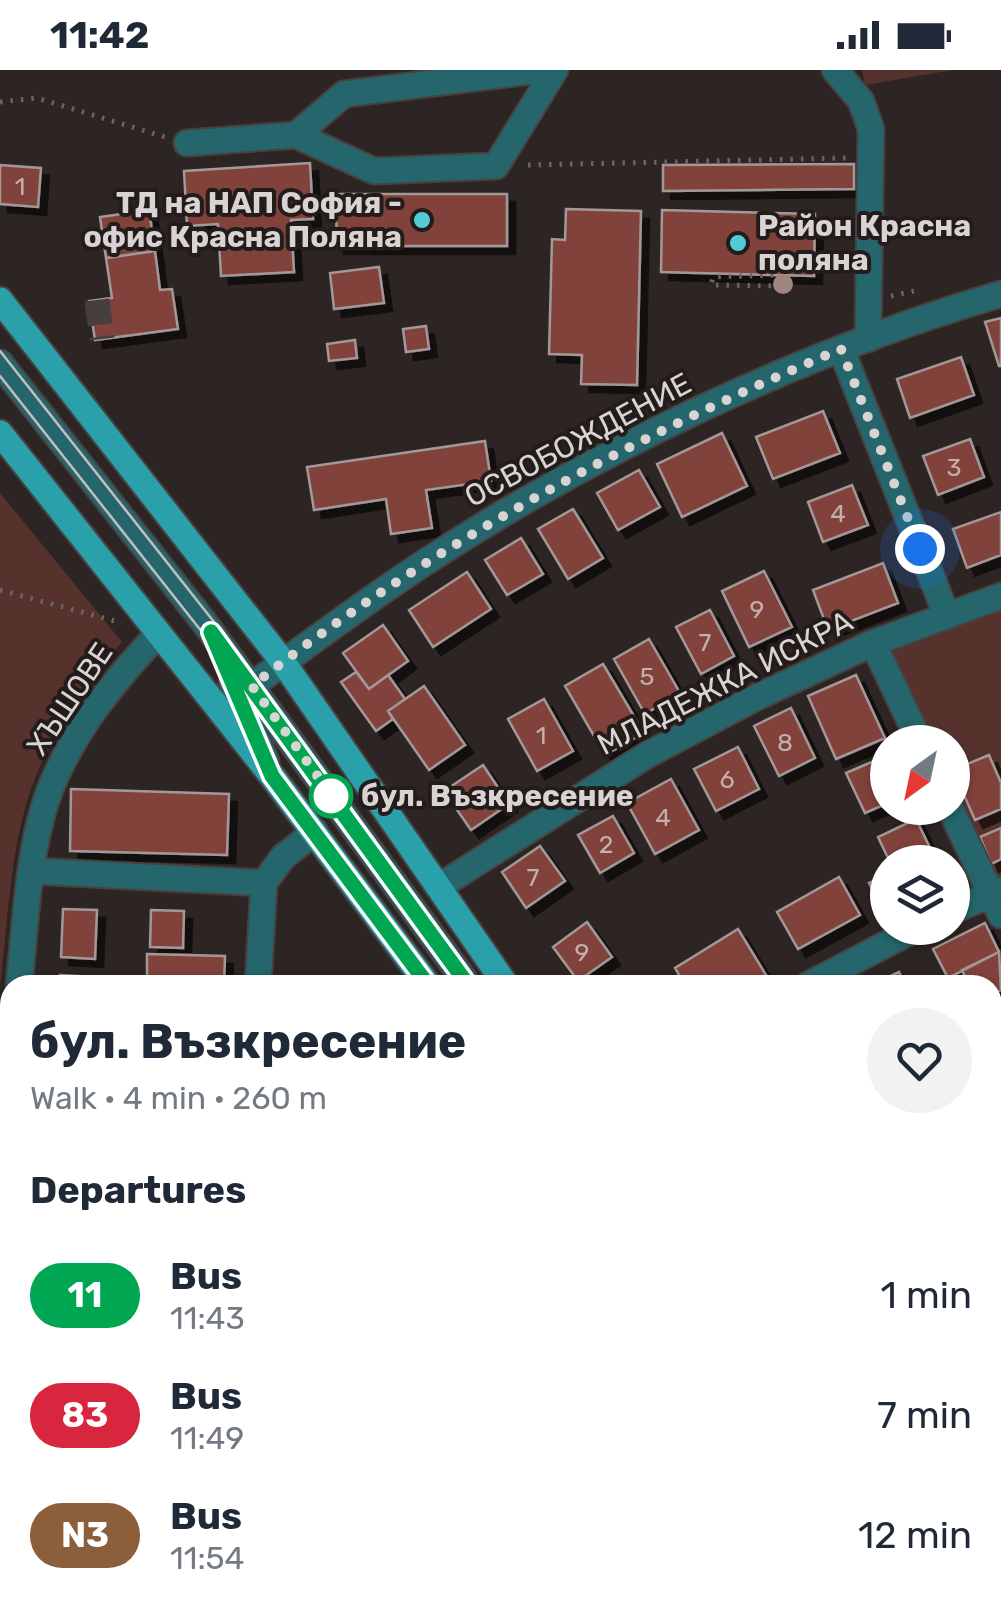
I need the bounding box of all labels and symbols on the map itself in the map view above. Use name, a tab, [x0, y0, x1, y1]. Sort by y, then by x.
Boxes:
house number: 1	[15, 172, 25, 201]
place label: ТД на НАП София - офис Красна Поляна	[83, 185, 402, 255]
place label: Район Красна поляна	[758, 208, 971, 278]
marker: ТД на НАП София - офис Красна Поляна	[411, 209, 433, 231]
marker: Район Красна поляна	[727, 232, 749, 254]
street label: ОСВОБОЖДЕНИЕ	[459, 365, 697, 515]
house number: 3	[946, 453, 962, 482]
house number: 4	[830, 499, 846, 528]
your location	[895, 524, 945, 574]
house number: 9	[750, 595, 764, 624]
street label: МЛАДЕЖКА ИСКРА	[591, 603, 859, 763]
house number: 7	[699, 628, 712, 657]
street label: ХЪШОВЕ	[19, 636, 121, 762]
house number: 5	[640, 662, 654, 691]
house number: 1	[536, 721, 546, 750]
north arrow	[870, 725, 970, 825]
house number: 8	[777, 728, 793, 757]
house number: 6	[719, 765, 735, 794]
marker: бул. Възкресение	[310, 775, 352, 817]
place label: бул. Възкресение	[361, 778, 634, 814]
house number: 4	[655, 803, 671, 832]
house number: 2	[599, 830, 613, 859]
house number: 7	[527, 863, 540, 892]
house number: 9	[575, 938, 589, 967]

